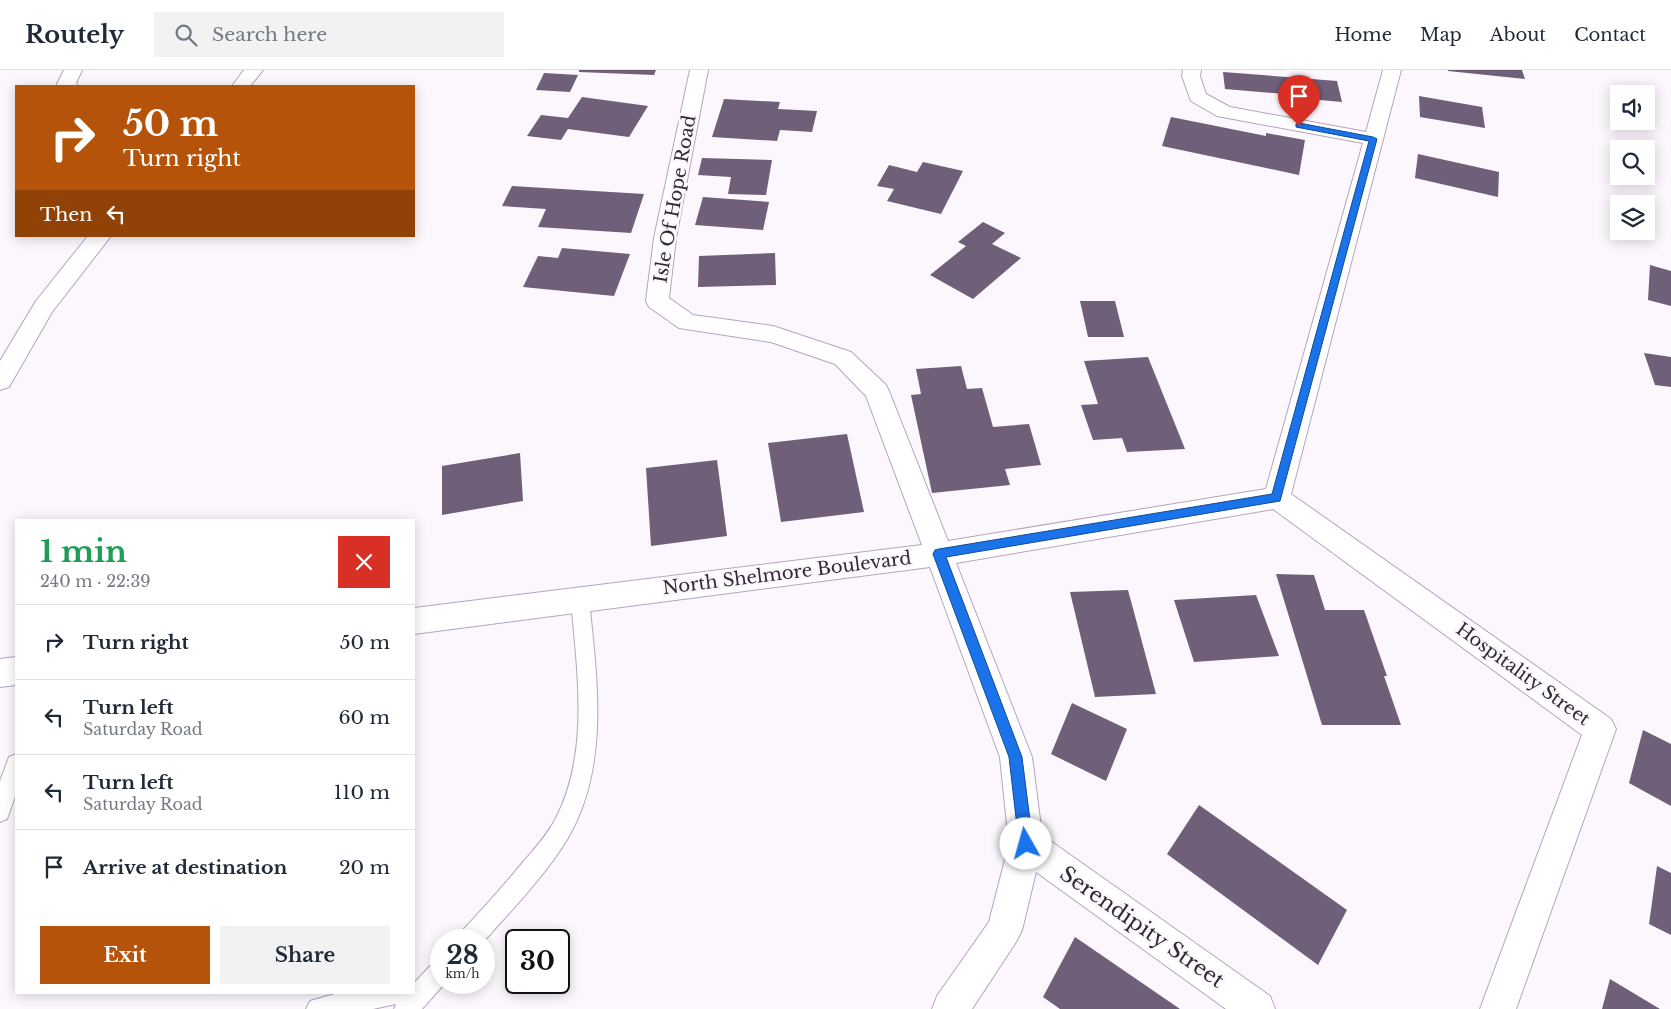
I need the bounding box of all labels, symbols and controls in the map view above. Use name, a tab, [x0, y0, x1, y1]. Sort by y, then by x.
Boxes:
search box	[154, 12, 504, 57]
text: Routely	[25, 20, 124, 49]
icon: search	[172, 21, 200, 49]
text: Search here	[212, 23, 327, 46]
text: Home	[1334, 24, 1392, 46]
text: Map	[1420, 24, 1462, 46]
text: About	[1490, 24, 1546, 46]
text: Contact	[1574, 24, 1646, 46]
pin	[1278, 75, 1320, 126]
icon: arrive	[1285, 82, 1313, 110]
map controls	[1610, 85, 1655, 240]
button: sound	[1610, 85, 1655, 130]
text: 50 m	[123, 102, 218, 145]
icon: right	[40, 105, 105, 170]
street label: Isle Of Hope Road	[649, 113, 701, 285]
button: search	[1610, 140, 1655, 185]
text: Turn right	[123, 145, 241, 172]
button: layers	[1610, 195, 1655, 240]
icon: left	[102, 200, 130, 228]
text: Then	[40, 203, 92, 226]
text: 1 min	[40, 533, 127, 570]
button: close	[338, 536, 390, 588]
street label: North Shelmore Boulevard	[661, 547, 913, 599]
text: 240 m · 22:39	[40, 571, 151, 591]
street label: Hospitality Street	[1452, 618, 1594, 730]
icon: right	[40, 628, 68, 656]
text: Turn right	[83, 631, 189, 654]
text: 50 m	[340, 631, 390, 654]
text: Turn left	[83, 696, 174, 719]
icon: left	[40, 703, 68, 731]
text: 60 m	[338, 706, 390, 729]
text: Saturday Road	[83, 719, 203, 739]
text: Turn left	[83, 771, 174, 794]
icon: left	[40, 778, 68, 806]
text: 110 m	[334, 781, 390, 804]
text: Saturday Road	[83, 794, 203, 814]
position arrow	[999, 817, 1051, 869]
icon: arrive	[40, 853, 68, 881]
text: Arrive at destination	[83, 856, 287, 879]
text: 20 m	[339, 856, 390, 879]
street label: Serendipity Street	[1055, 861, 1229, 993]
button: Exit	[40, 926, 210, 984]
button: Share	[220, 926, 390, 984]
speed limit sign: 30	[505, 929, 570, 994]
text: 28	[446, 940, 479, 971]
text: km/h	[445, 966, 480, 981]

